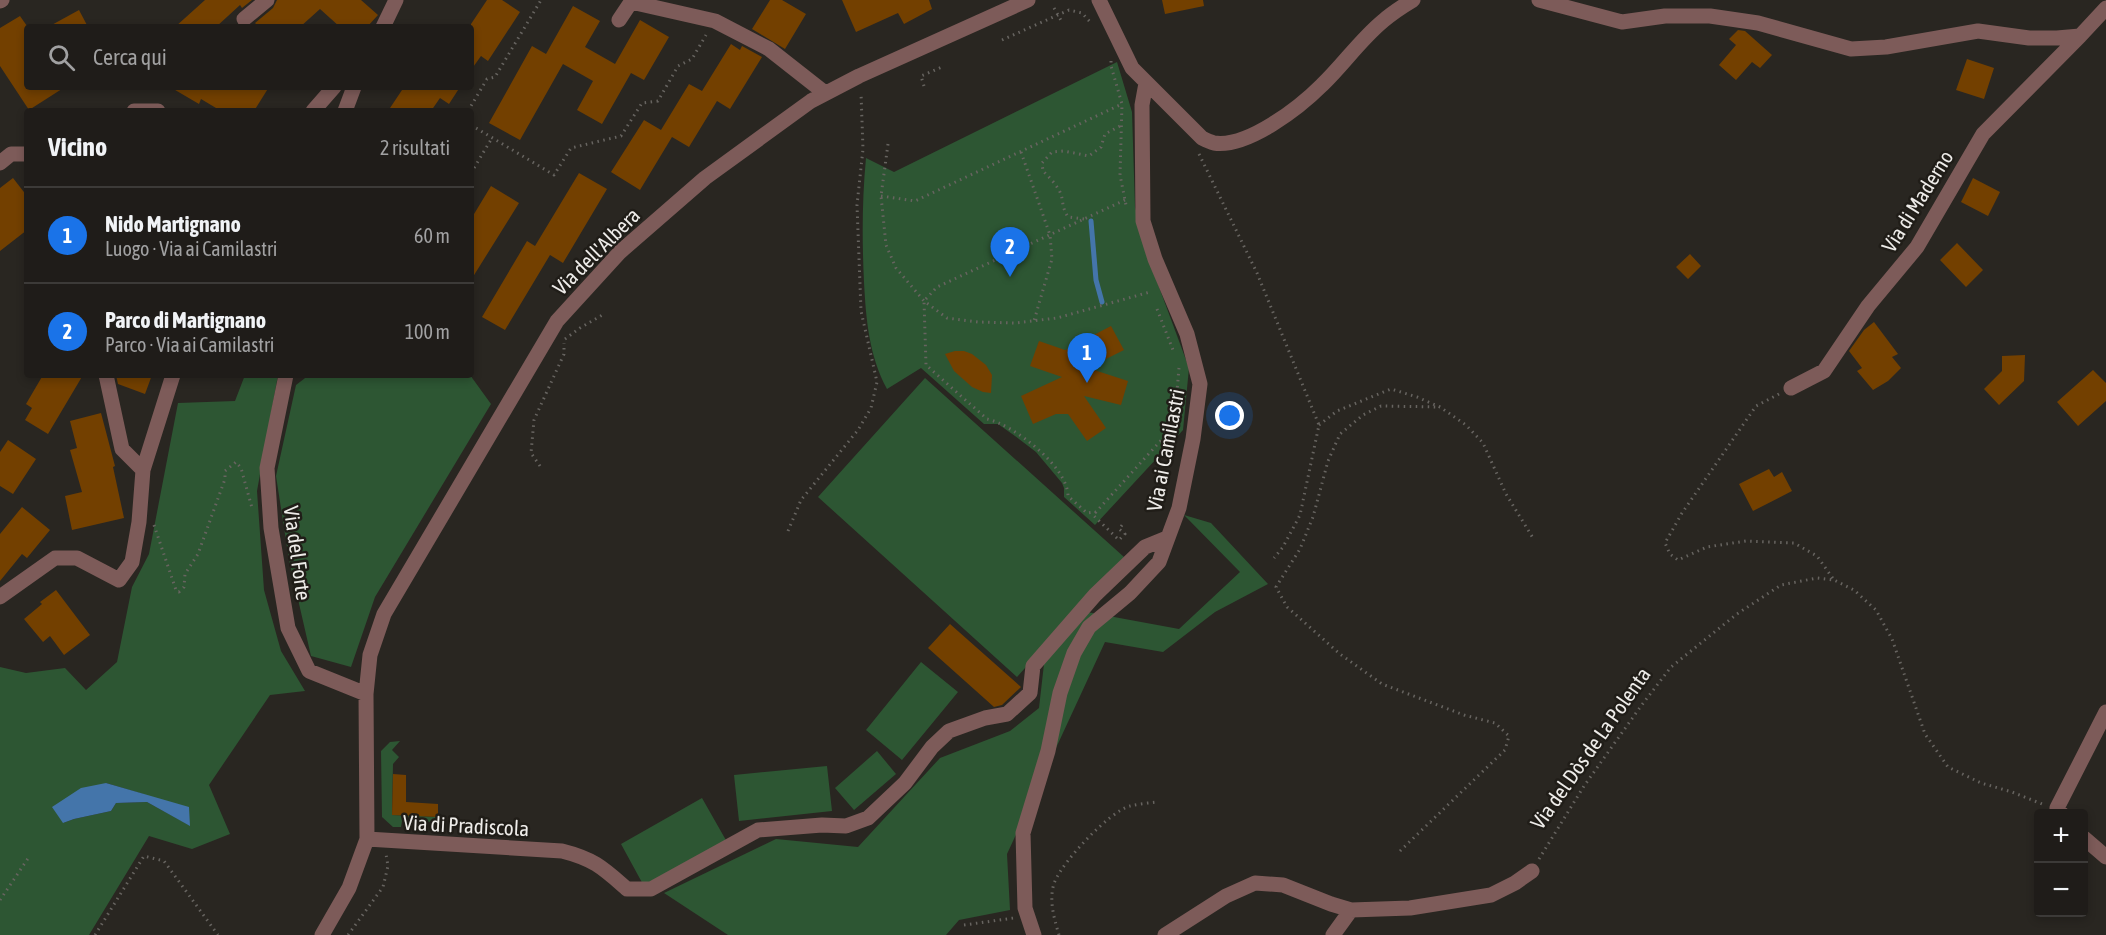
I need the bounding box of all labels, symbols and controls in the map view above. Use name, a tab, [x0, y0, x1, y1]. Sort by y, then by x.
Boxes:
search box	[24, 24, 474, 90]
icon: search	[45, 41, 78, 74]
text: Cerca qui	[93, 44, 167, 70]
text: Vicino	[48, 132, 107, 162]
text: 2 risultati	[380, 136, 450, 159]
street label: Via di Maderno	[1876, 146, 1958, 256]
street label: Via dell'Albera	[548, 203, 644, 299]
text: Nido Martignano	[105, 211, 241, 237]
text: 1	[63, 224, 72, 247]
text: 60 m	[414, 224, 450, 247]
pin: 2	[990, 228, 1030, 277]
text: Luogo · Via ai Camilastri	[105, 237, 277, 260]
text: Parco di Martignano	[105, 307, 266, 333]
text: 2	[63, 320, 72, 343]
text: 100 m	[405, 320, 450, 343]
text: Parco · Via ai Camilastri	[105, 333, 274, 356]
pin: 1	[1068, 334, 1106, 383]
street label: Via ai Camilastri	[1141, 387, 1189, 513]
your location	[1215, 401, 1244, 430]
street label: Via del Forte	[280, 504, 316, 602]
street label: Via del Dòs de La Polenta	[1525, 663, 1655, 833]
map controls	[2034, 809, 2088, 917]
button: +	[2034, 809, 2088, 863]
street label: Via di Pradiscola	[402, 810, 530, 840]
button: −	[2034, 863, 2088, 917]

